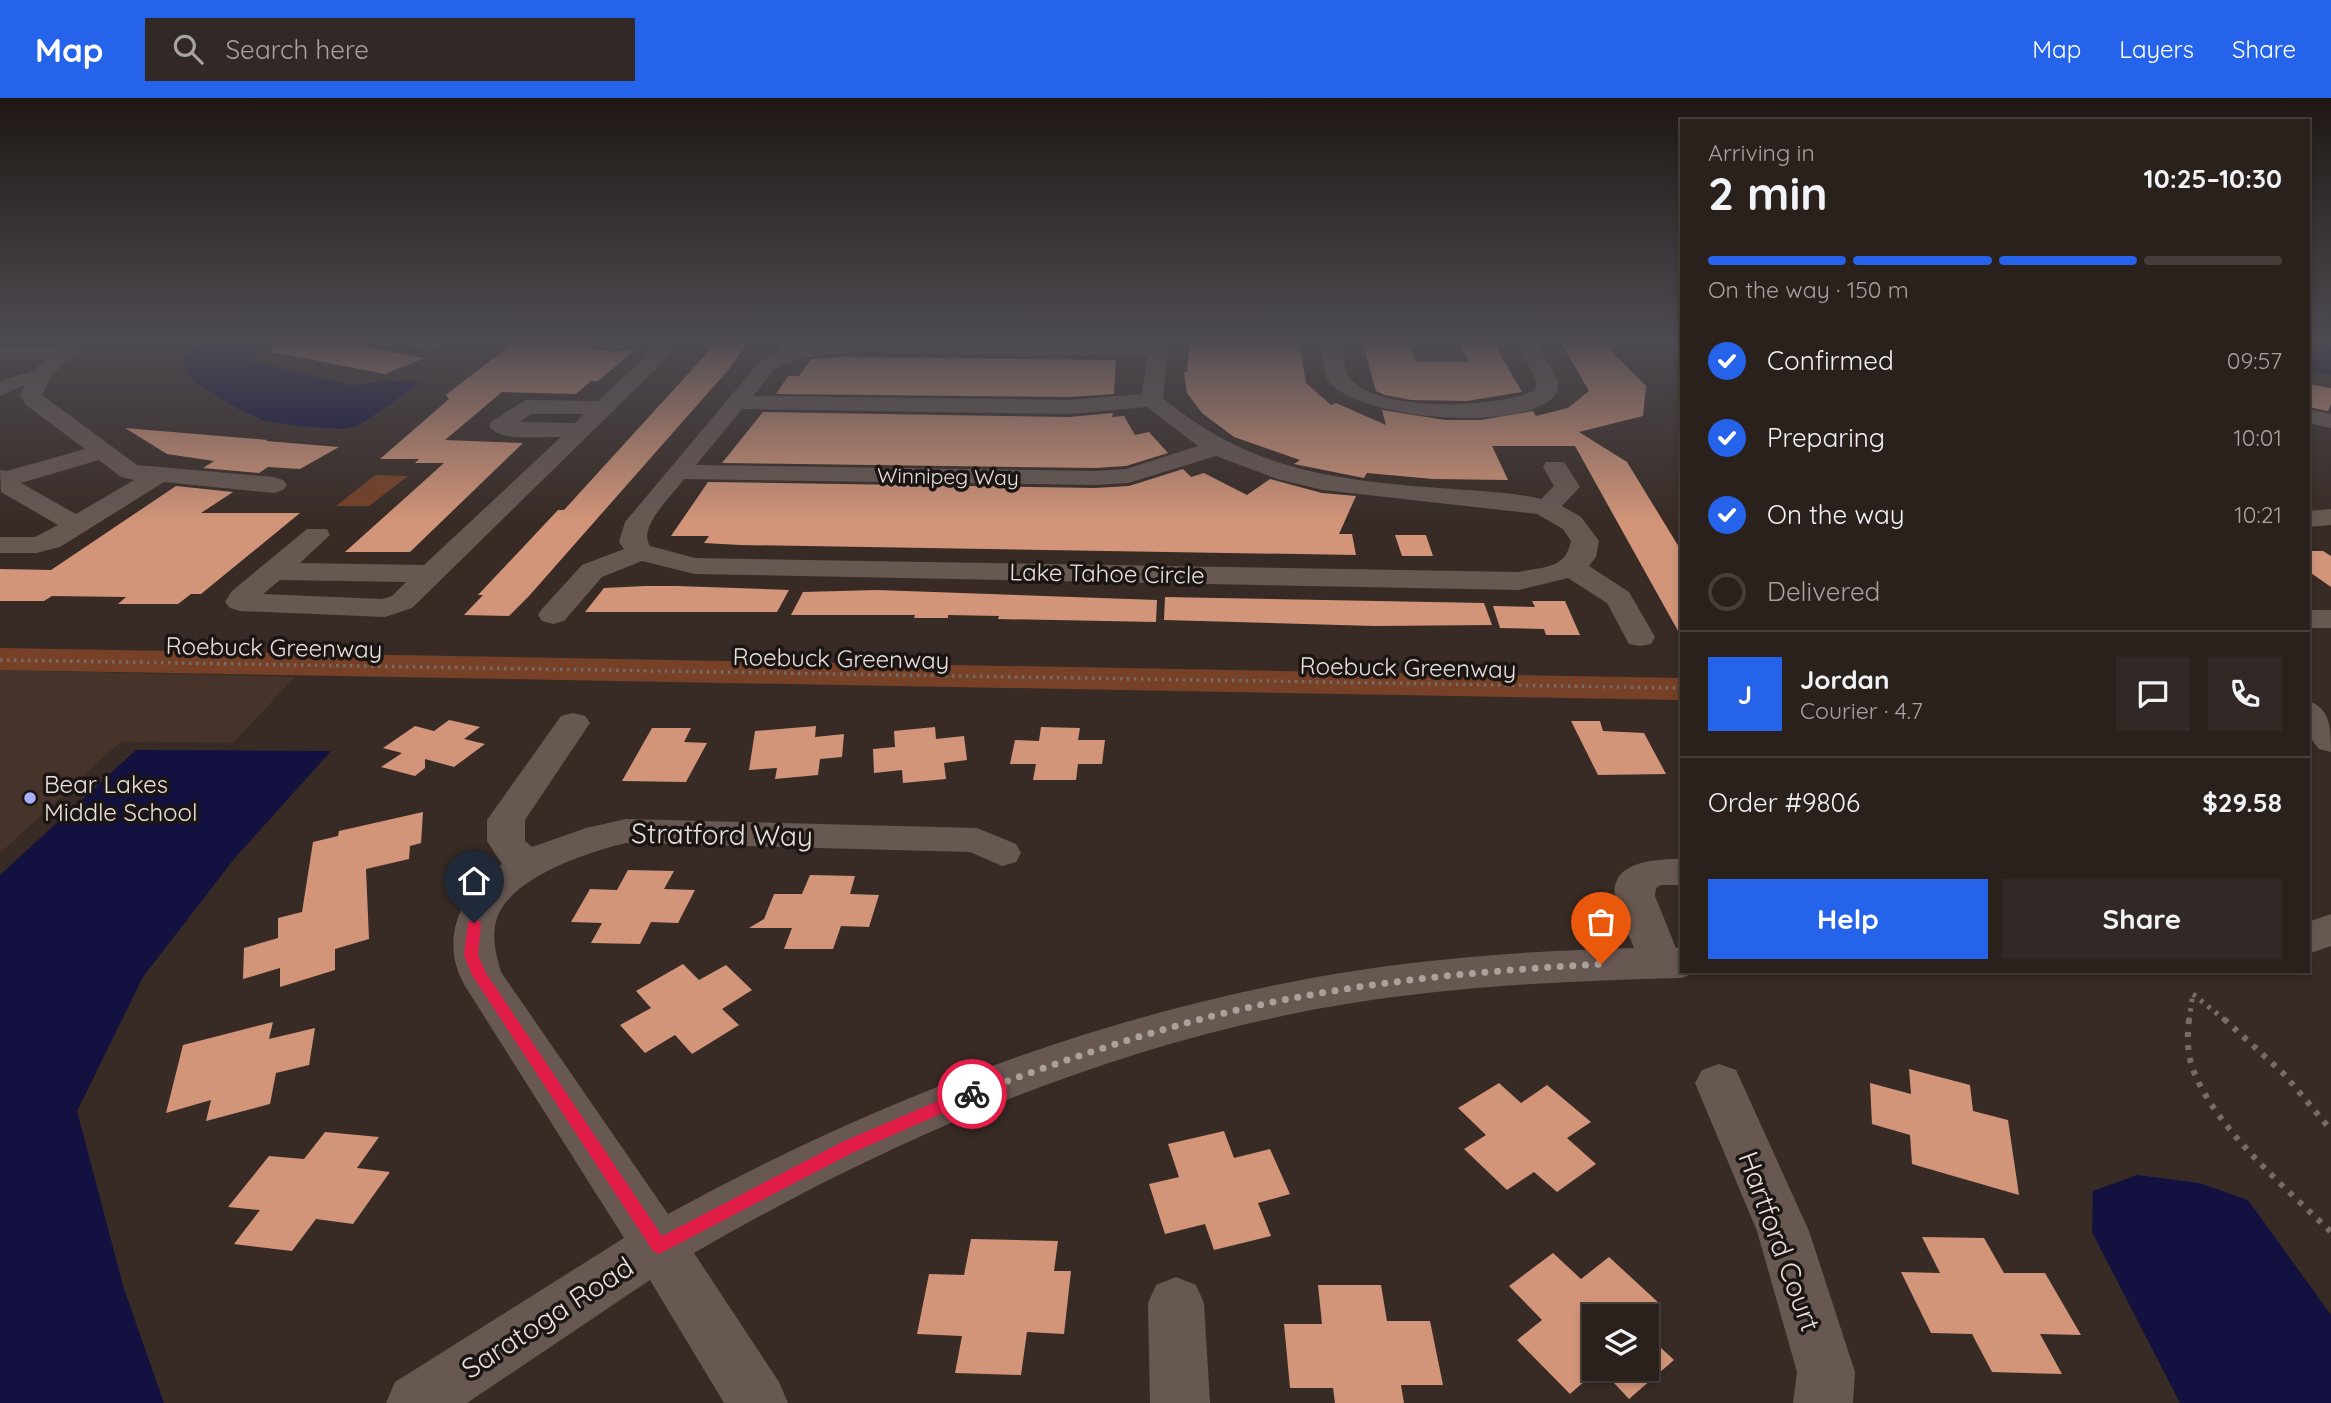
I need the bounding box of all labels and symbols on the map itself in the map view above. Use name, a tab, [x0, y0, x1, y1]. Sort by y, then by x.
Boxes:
street label: Winnipeg Way	[877, 462, 1019, 490]
street label: Lake Tahoe Circle	[1009, 556, 1205, 590]
street label: Roebuck Greenway	[165, 630, 383, 664]
street label: Roebuck Greenway	[732, 641, 950, 675]
street label: Roebuck Greenway	[1299, 650, 1517, 684]
place label: Bear Lakes Middle School	[44, 769, 198, 827]
marker: Bear Lakes Middle School	[22, 790, 38, 806]
street label: Stratford Way	[631, 815, 813, 853]
pin	[444, 851, 504, 923]
pin	[1571, 892, 1631, 964]
courier	[937, 1059, 1007, 1129]
street label: Hartford Court	[1731, 1146, 1829, 1336]
street label: Saratoga Road	[455, 1248, 639, 1386]

